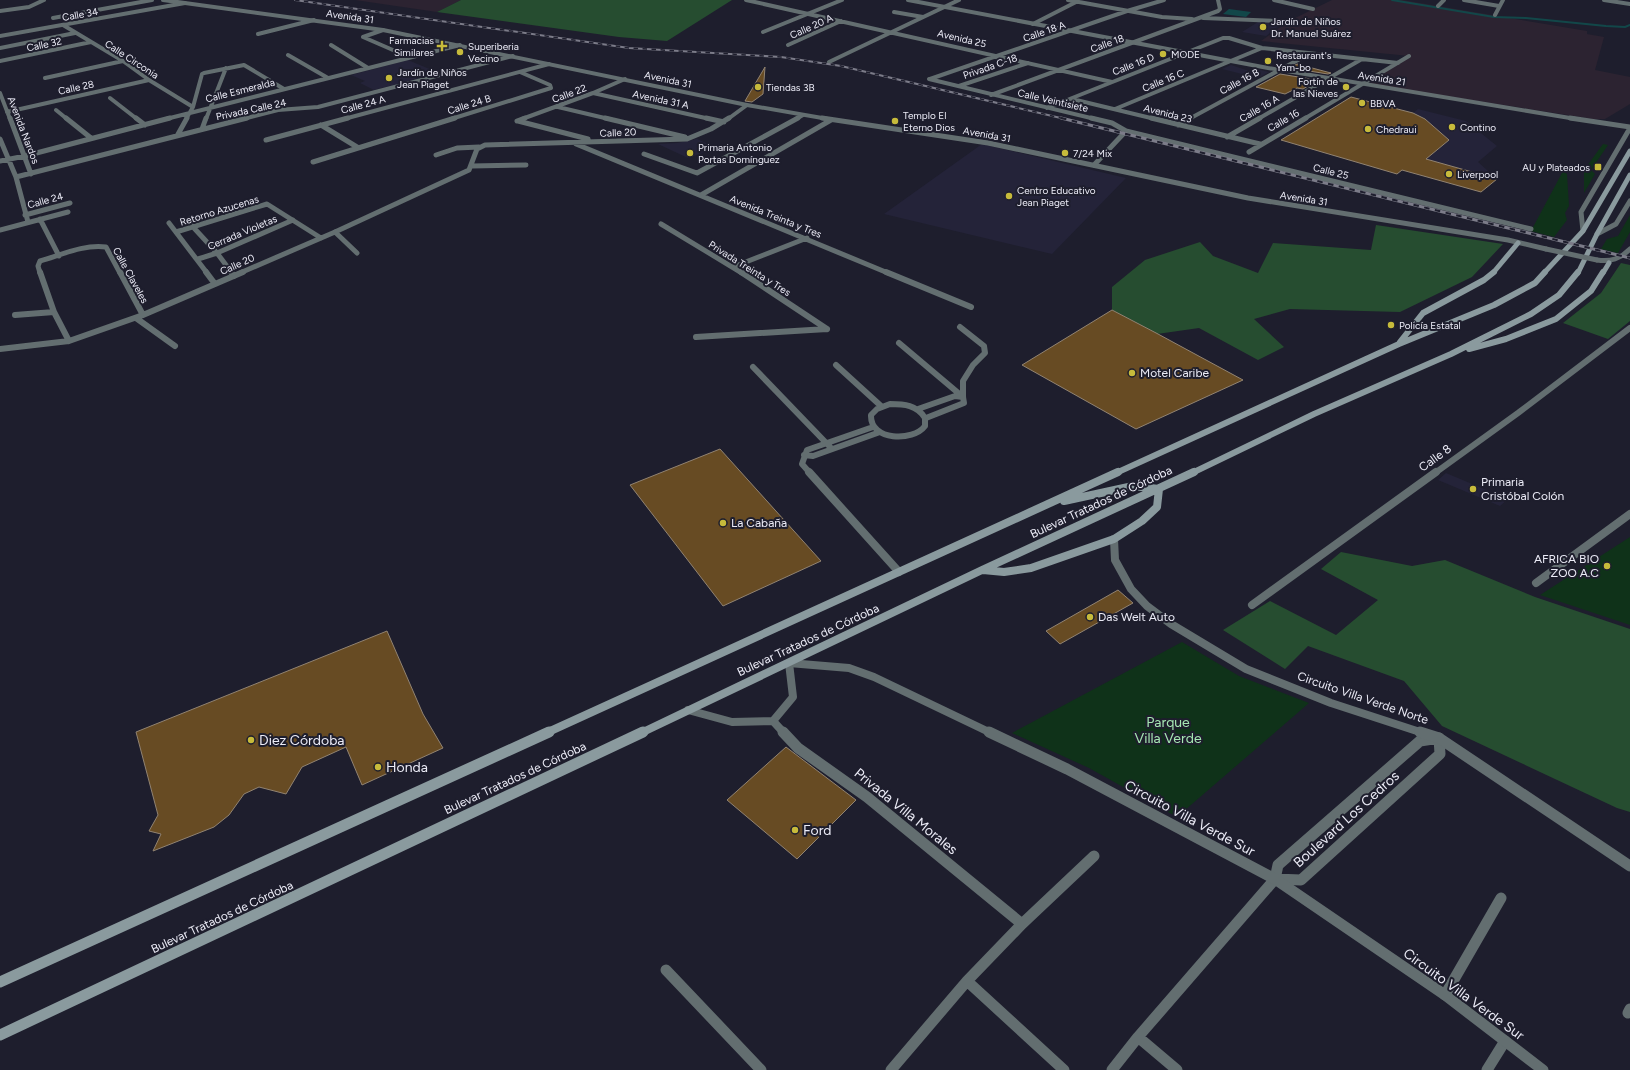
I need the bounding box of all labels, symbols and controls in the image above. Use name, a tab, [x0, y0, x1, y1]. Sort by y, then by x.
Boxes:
street label: Calle 34	[61, 5, 99, 24]
street label: Avenida 31	[325, 7, 375, 26]
street label: Calle 20 A	[788, 11, 835, 42]
place label: Jardín de Niños Dr. Manuel Suárez	[1271, 15, 1351, 40]
street label: Calle 18 A	[1021, 18, 1067, 45]
marker: Jardín de Niños Dr. Manuel Suárez	[1258, 22, 1268, 32]
street label: Avenida 25	[936, 27, 988, 50]
street label: Calle 18	[1089, 31, 1126, 56]
street label: Calle 32	[25, 34, 63, 55]
place label: Farmacias Similares	[389, 34, 434, 59]
street label: Calle Circonia	[102, 37, 161, 82]
place label: Superiberia Vecino	[468, 40, 519, 65]
marker: Farmacias Similares	[437, 41, 447, 51]
marker: Superiberia Vecino	[455, 47, 465, 57]
place label: MODE	[1171, 48, 1200, 61]
marker: MODE	[1158, 49, 1168, 59]
place label: Restaurant's Yam-bo	[1276, 49, 1332, 74]
street label: Privada C-18	[961, 51, 1019, 82]
street label: Calle 16 D	[1110, 51, 1156, 78]
marker: Restaurant's Yam-bo	[1263, 56, 1273, 66]
place label: Jardín de Niños Jean Piaget	[397, 66, 467, 91]
street label: Calle 16 C	[1140, 66, 1186, 95]
street label: Calle 16 B	[1217, 66, 1261, 97]
street label: Avenida 31	[643, 68, 693, 91]
street label: Avenida 21	[1357, 68, 1407, 89]
marker: Jardín de Niños Jean Piaget	[384, 73, 394, 83]
place label: Fortín de las Nieves	[1293, 75, 1339, 100]
street label: Calle Esmeralda	[204, 76, 276, 105]
street label: Calle 28	[57, 77, 95, 98]
street label: Calle 22	[550, 81, 588, 106]
place label: Tiendas 3B	[766, 81, 815, 94]
marker: Tiendas 3B	[753, 82, 763, 92]
marker: Fortín de las Nieves	[1341, 82, 1351, 92]
street label: Calle Veintisiete	[1016, 86, 1090, 115]
street label: Avenida 31 A	[631, 87, 691, 112]
street label: Calle 24 A	[339, 92, 387, 117]
street label: Calle 24 B	[446, 92, 493, 117]
street label: Calle 16 A	[1237, 92, 1282, 125]
street label: Avenida Nardos	[5, 95, 42, 166]
street label: Privada Calle 24	[215, 96, 287, 123]
place label: BBVA	[1370, 97, 1396, 110]
marker: BBVA	[1357, 98, 1367, 108]
street label: Avenida 23	[1142, 101, 1193, 126]
street label: Calle 16	[1265, 106, 1302, 135]
place label: Templo El Eterno Dios	[903, 109, 955, 134]
marker: Templo El Eterno Dios	[890, 116, 900, 126]
place label: Contino	[1460, 121, 1496, 134]
marker: Contino	[1447, 122, 1457, 132]
place label: Chedraui	[1376, 123, 1417, 136]
street label: Avenida 31	[962, 124, 1012, 145]
marker: Chedraui	[1363, 124, 1373, 134]
street label: Calle 20	[599, 125, 637, 140]
place label: Primaria Antonio Portas Domínguez	[698, 141, 780, 166]
place label: 7/24 Mix	[1073, 147, 1112, 160]
marker: Primaria Antonio Portas Domínguez	[685, 148, 695, 158]
marker: 7/24 Mix	[1060, 148, 1070, 158]
street label: Calle 25	[1312, 161, 1350, 182]
place label: AU y Plateados	[1522, 161, 1590, 174]
marker: AU y Plateados	[1593, 162, 1603, 172]
place label: Liverpool	[1457, 168, 1498, 181]
marker: Liverpool	[1444, 169, 1454, 179]
place label: Centro Educativo Jean Piaget	[1017, 184, 1096, 209]
street label: Avenida 31	[1279, 188, 1329, 209]
street label: Calle 24	[26, 189, 64, 211]
marker: Centro Educativo Jean Piaget	[1004, 191, 1014, 201]
street label: Retorno Azucenas	[178, 192, 261, 229]
street label: Avenida Treinta y Tres	[728, 192, 824, 241]
street label: Cerrada Violetas	[206, 212, 279, 253]
street label: Privada Treinta y Tres	[706, 238, 794, 299]
street label: Calle Claveles	[110, 245, 151, 306]
street label: Calle 20	[218, 251, 257, 278]
place label: Policía Estatal	[1399, 319, 1461, 332]
marker: Policía Estatal	[1386, 320, 1396, 330]
place label: Motel Caribe	[1140, 366, 1209, 380]
marker: Motel Caribe	[1127, 368, 1137, 378]
street label: Calle 8	[1416, 441, 1454, 475]
street label: Bulevar Tratados de Córdoba	[1028, 463, 1174, 541]
place label: Primaria Cristóbal Colón	[1481, 475, 1565, 503]
marker: Primaria Cristóbal Colón	[1468, 484, 1478, 494]
place label: La Cabaña	[731, 516, 787, 530]
marker: La Cabaña	[718, 518, 728, 528]
place label: AFRICA BIO ZOO A.C	[1534, 552, 1599, 580]
marker: AFRICA BIO ZOO A.C	[1602, 561, 1612, 571]
street label: Bulevar Tratados de Córdoba	[735, 601, 881, 679]
place label: Das Welt Auto	[1098, 610, 1175, 624]
marker: Das Welt Auto	[1085, 612, 1095, 622]
street label: Circuito Villa Verde Norte	[1296, 669, 1431, 727]
park label: Parque Villa Verde	[1134, 714, 1202, 747]
place label: Diez Córdoba	[259, 732, 344, 749]
marker: Diez Córdoba	[246, 735, 256, 745]
street label: Bulevar Tratados de Córdoba	[442, 739, 588, 817]
place label: Honda	[386, 759, 428, 776]
marker: Honda	[373, 762, 383, 772]
street label: Privada Villa Morales	[851, 765, 961, 858]
street label: Boulevard Los Cedros	[1290, 767, 1403, 871]
street label: Circuito Villa Verde Sur	[1122, 777, 1258, 860]
place label: Ford	[803, 822, 832, 839]
marker: Ford	[790, 825, 800, 835]
street label: Bulevar Tratados de Córdoba	[149, 878, 295, 956]
street label: Circuito Villa Verde Sur	[1400, 945, 1528, 1044]

